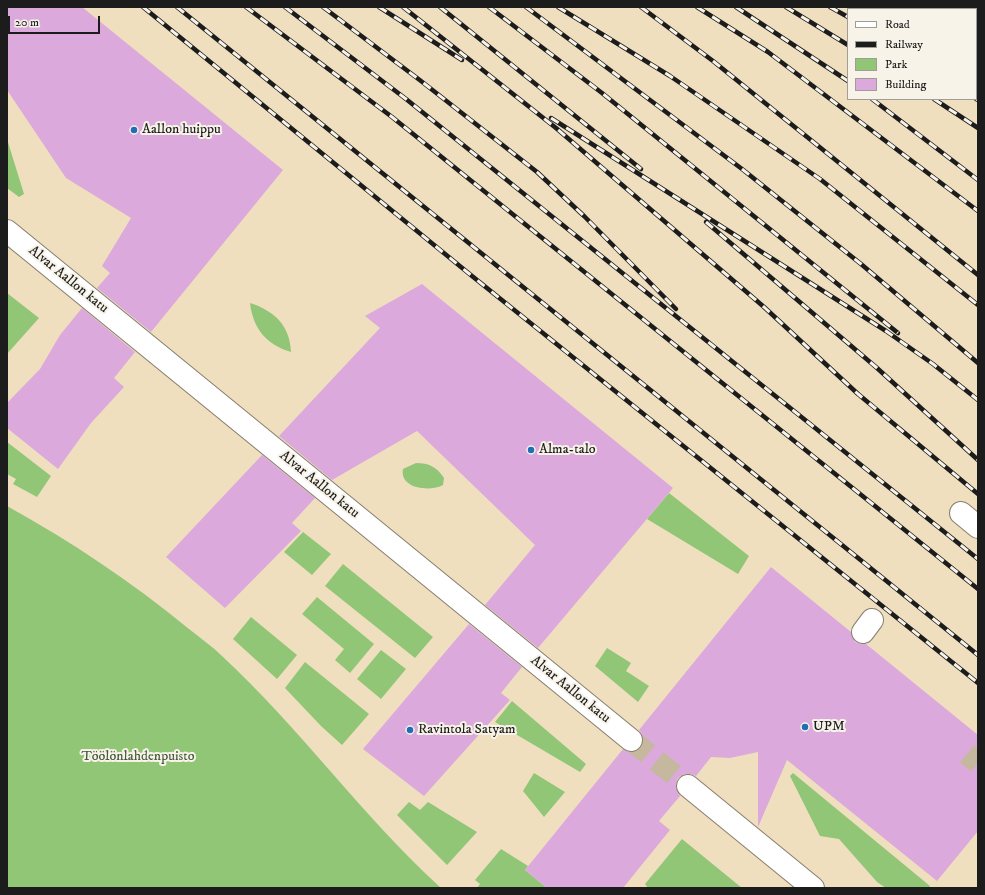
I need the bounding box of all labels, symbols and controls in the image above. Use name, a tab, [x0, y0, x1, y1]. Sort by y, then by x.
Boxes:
scale bar	[10, 8, 102, 34]
legend	[847, 8, 977, 100]
text: 20 m	[15, 15, 39, 30]
text: Road	[885, 17, 910, 32]
text: Railway	[885, 37, 923, 52]
text: Park	[885, 57, 907, 72]
text: Building	[885, 77, 926, 92]
place label: Aallon huippu	[142, 122, 221, 138]
marker: Aallon huippu	[129, 125, 139, 135]
street label: Alvar Aallon katu	[25, 243, 111, 317]
place label: Alma-talo	[539, 442, 596, 458]
marker: Alma-talo	[526, 445, 536, 455]
street label: Alvar Aallon katu	[276, 448, 362, 522]
street label: Alvar Aallon katu	[527, 653, 613, 727]
place label: UPM	[813, 719, 845, 735]
place label: Ravintola Satyam	[418, 722, 516, 738]
marker: UPM	[800, 722, 810, 732]
marker: Ravintola Satyam	[405, 725, 415, 735]
park label: Töölönlahdenpuisto	[81, 749, 195, 765]

